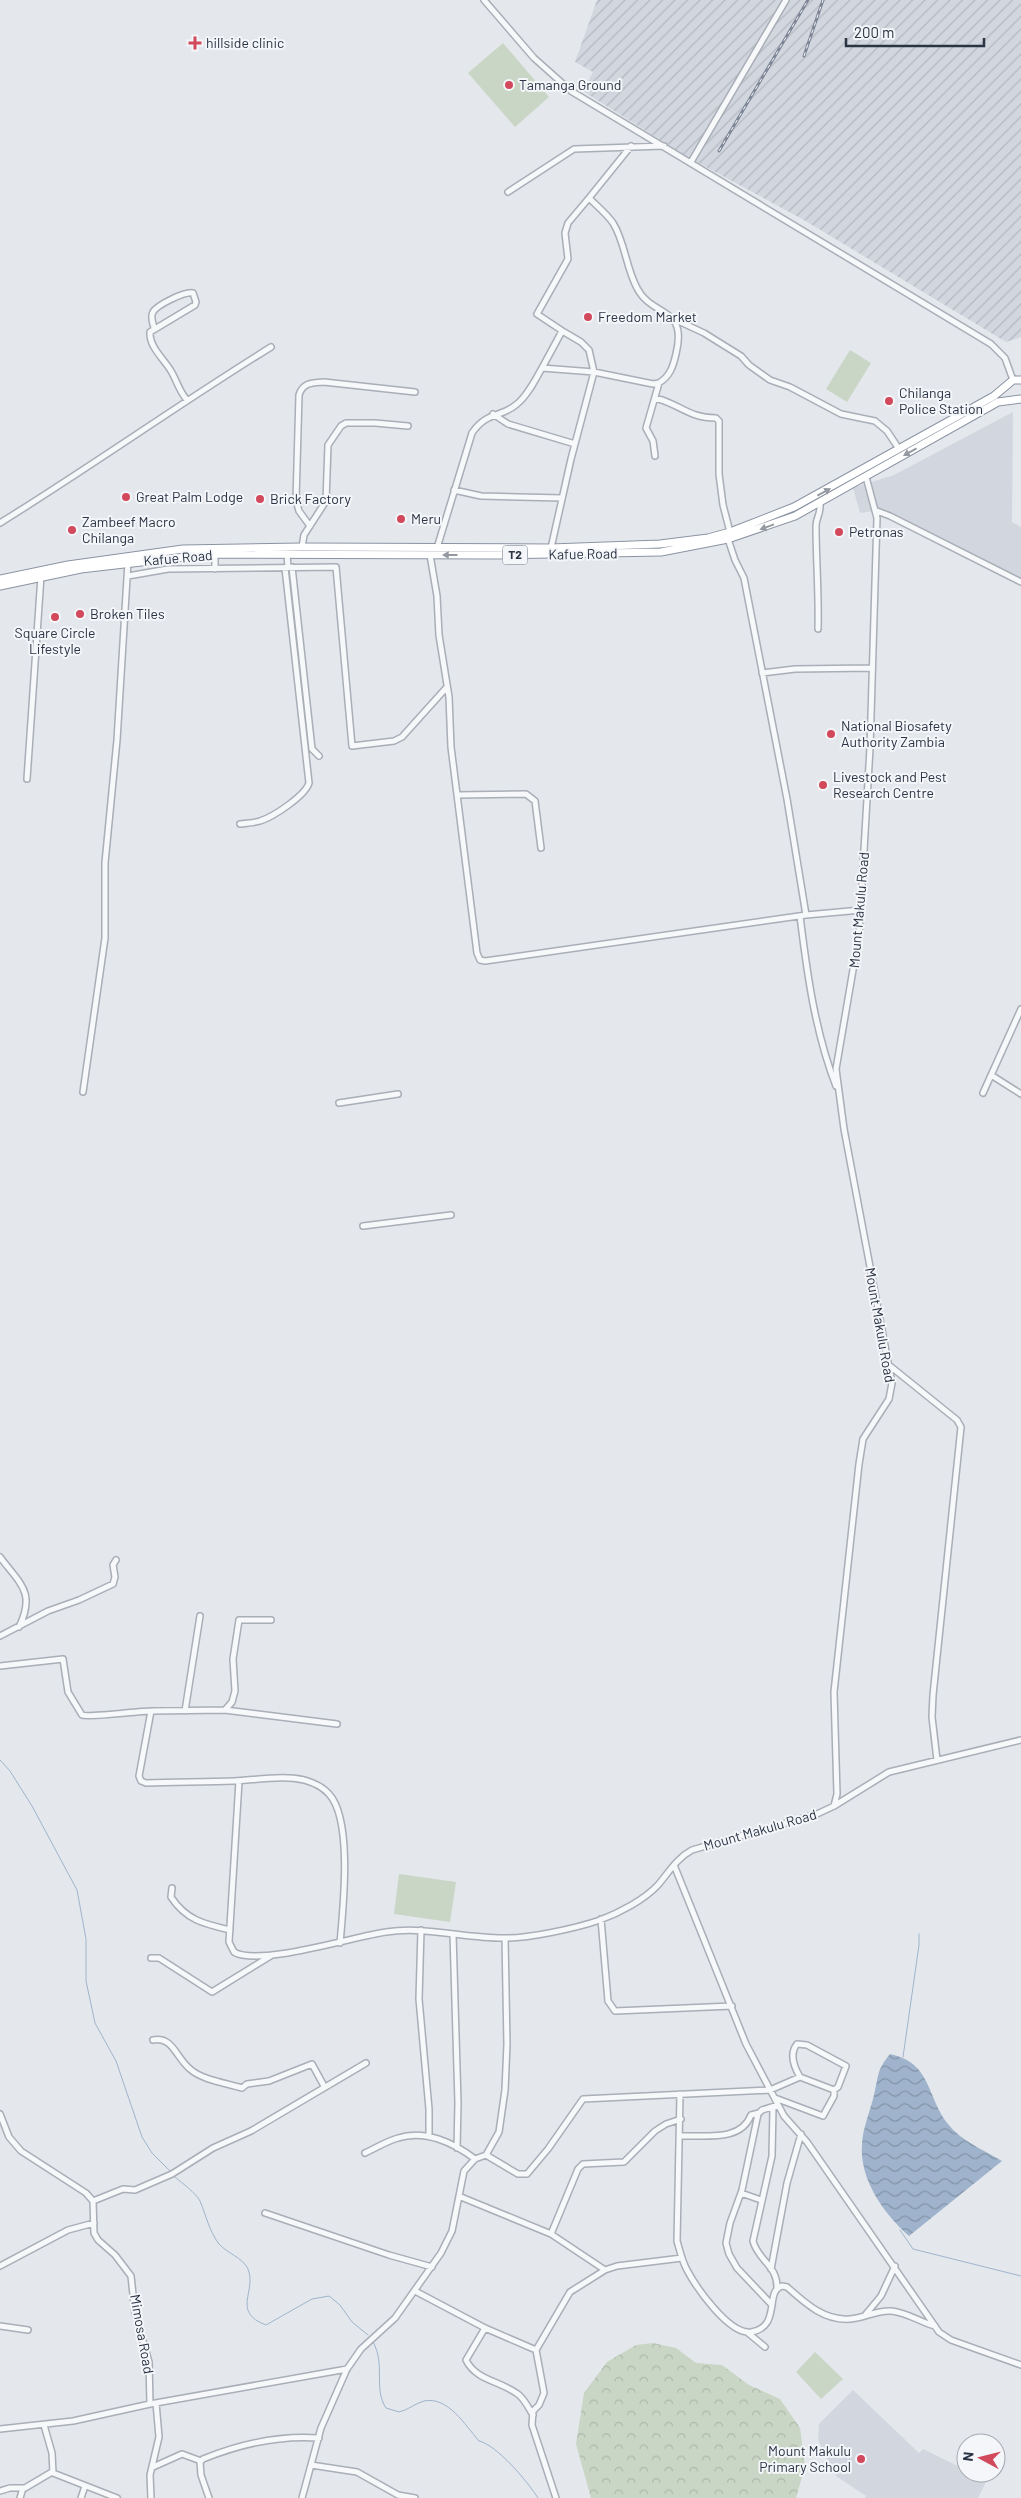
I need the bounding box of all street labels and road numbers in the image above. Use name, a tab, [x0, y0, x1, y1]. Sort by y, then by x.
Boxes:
street label: Kafue Road	[548, 544, 618, 563]
street label: Kafue Road	[143, 546, 213, 569]
road number: T2	[502, 546, 528, 564]
street label: Mount Makulu Road	[845, 851, 872, 969]
street label: Mount Makulu Road	[862, 1266, 899, 1384]
street label: Mount Makulu Road	[701, 1805, 818, 1854]
street label: Mimosa Road	[127, 2293, 158, 2375]

